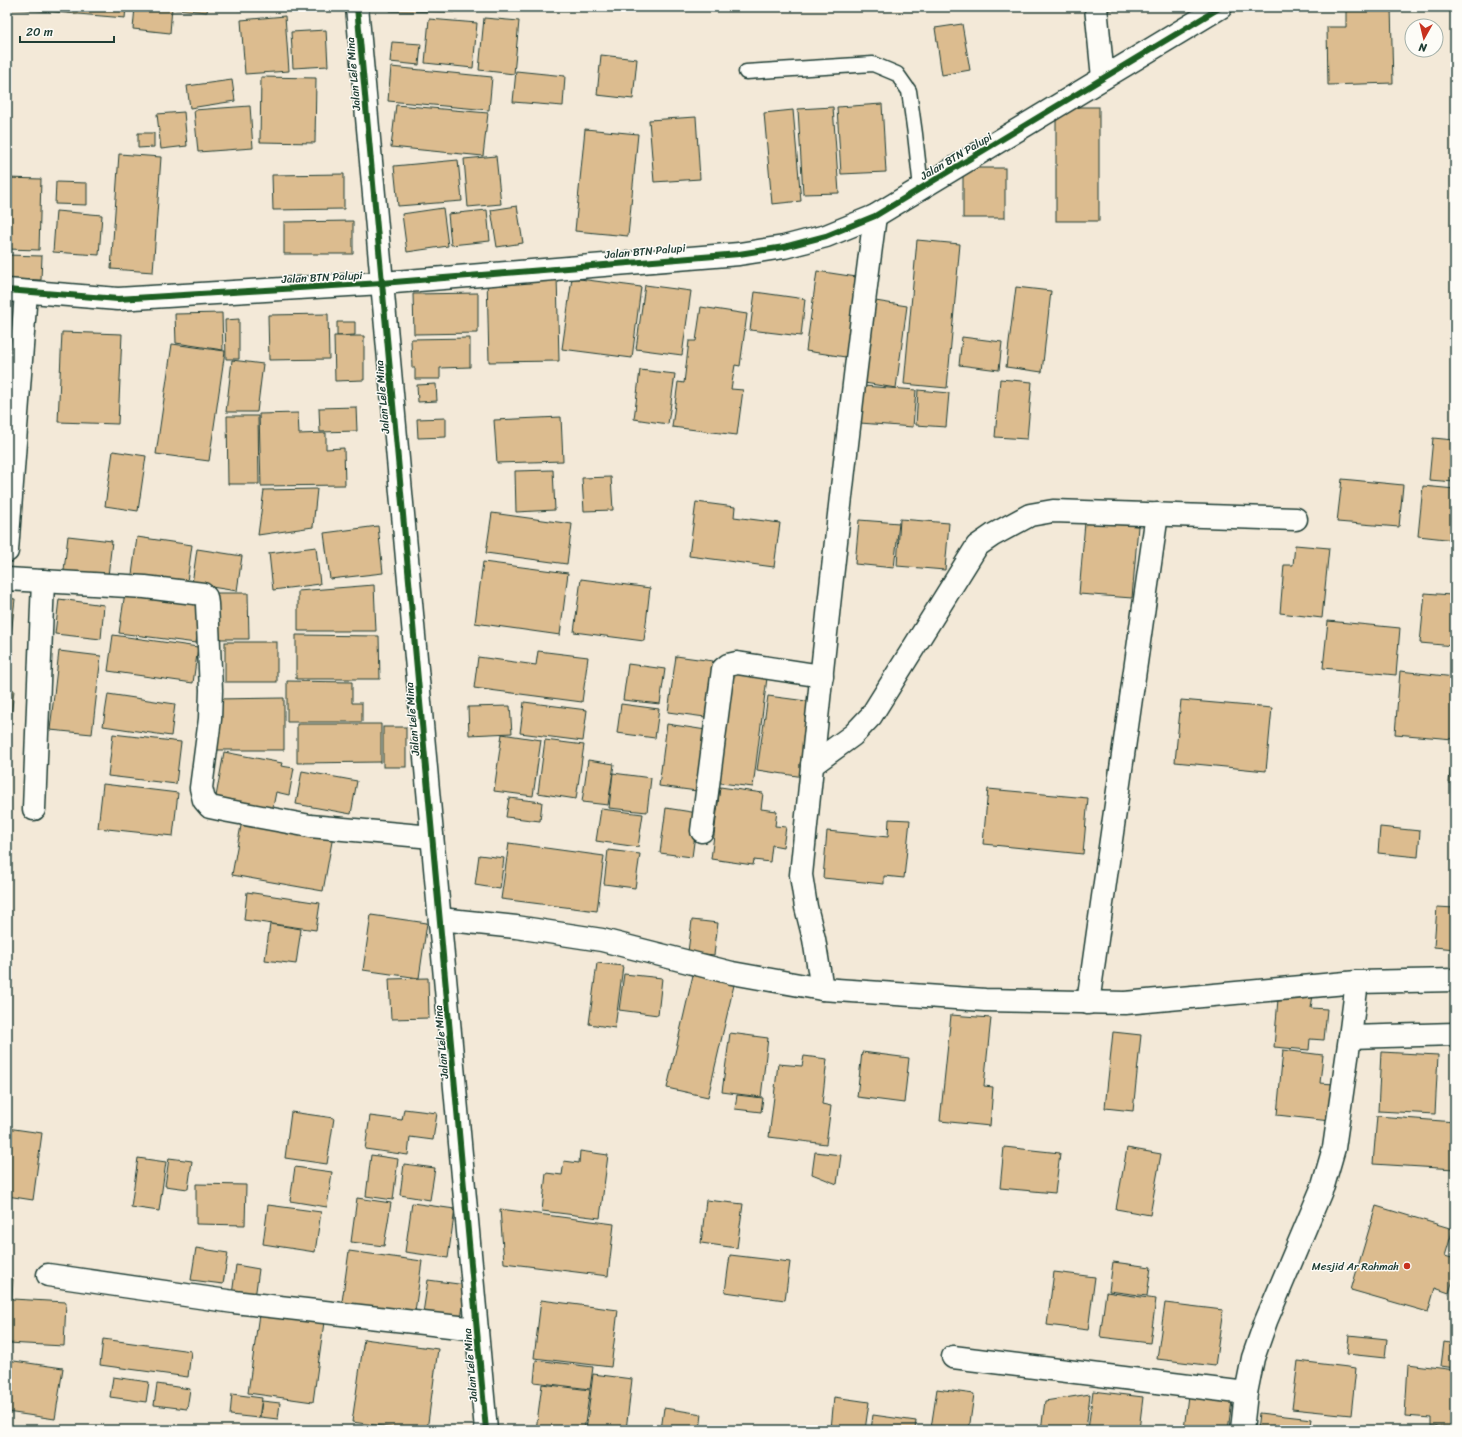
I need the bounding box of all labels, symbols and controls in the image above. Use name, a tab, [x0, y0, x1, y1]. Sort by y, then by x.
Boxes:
scale bar	[20, 18, 114, 44]
north arrow	[1404, 18, 1444, 58]
text: 20 m	[26, 21, 53, 43]
street label: Jalan Lele Mina	[341, 36, 366, 112]
text: N	[1417, 37, 1429, 57]
street label: Jalan BTN Palupi	[916, 127, 997, 186]
street label: Jalan BTN Palupi	[603, 238, 687, 265]
street label: Jalan BTN Palupi	[280, 266, 364, 289]
street label: Jalan Lele Mina	[370, 359, 395, 435]
street label: Jalan Lele Mina	[400, 681, 425, 757]
street label: Jalan Lele Mina	[429, 1004, 454, 1080]
place label: Mesjid Ar Rahmah	[1312, 1257, 1399, 1276]
marker: Mesjid Ar Rahmah	[1402, 1261, 1412, 1271]
street label: Jalan Lele Mina	[458, 1327, 483, 1403]

